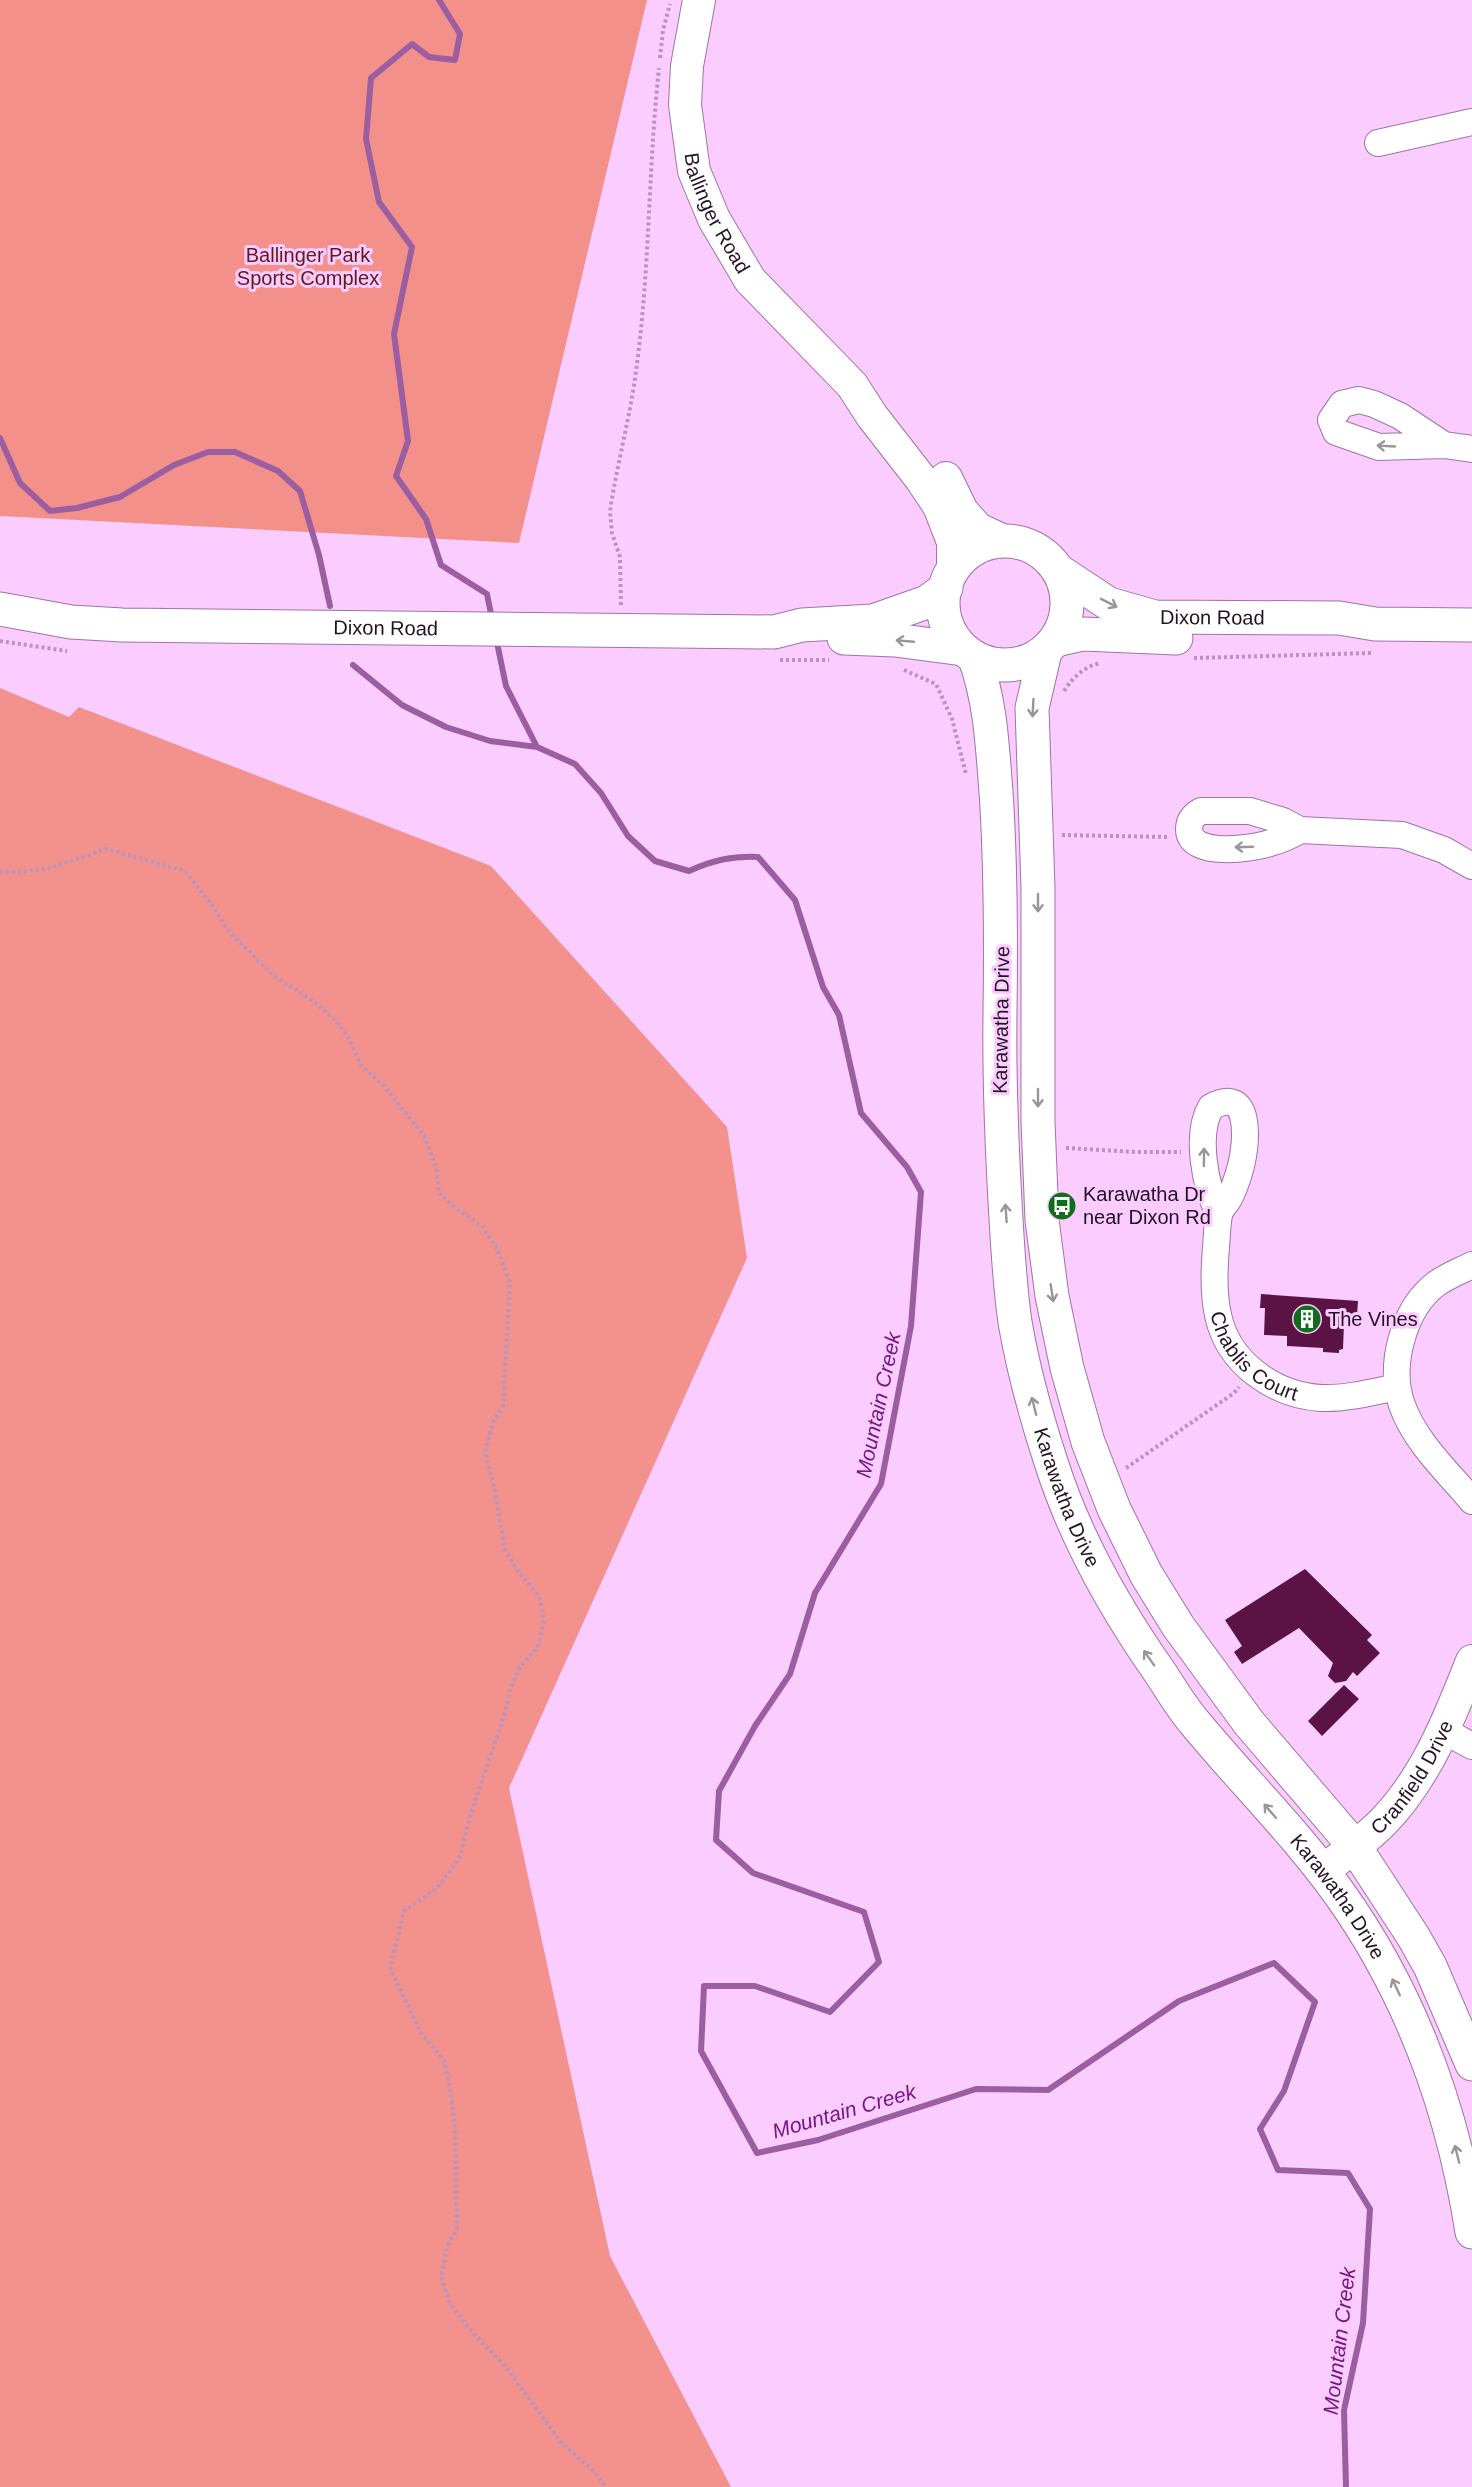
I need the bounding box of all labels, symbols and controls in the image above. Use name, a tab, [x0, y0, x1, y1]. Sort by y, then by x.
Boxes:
street label: Ballinger Road	[681, 151, 754, 277]
park label: Ballinger Park Sports Complex	[237, 244, 379, 289]
one-way arrow	[1377, 441, 1396, 452]
one-way arrow	[1099, 597, 1117, 609]
street label: Dixon Road	[1160, 606, 1265, 629]
street label: Dixon Road	[333, 616, 438, 639]
one-way arrow	[896, 635, 916, 646]
one-way arrow	[1027, 698, 1038, 718]
one-way arrow	[1235, 842, 1255, 853]
one-way arrow	[1032, 893, 1044, 913]
street label: Karawatha Drive	[989, 946, 1013, 1094]
one-way arrow	[1032, 1088, 1044, 1108]
one-way arrow	[1198, 1147, 1210, 1167]
place label: Karawatha Dr near Dixon Rd	[1083, 1183, 1211, 1228]
bus stop icon: Karawatha Dr near Dixon Rd	[1046, 1190, 1078, 1222]
one-way arrow	[1000, 1204, 1011, 1224]
one-way arrow	[1047, 1282, 1058, 1302]
building icon: The Vines	[1291, 1303, 1323, 1335]
place label: The Vines	[1328, 1308, 1418, 1330]
street label: Chablis Court	[1206, 1309, 1301, 1405]
water label: Mountain Creek	[851, 1329, 905, 1480]
one-way arrow	[1028, 1397, 1040, 1416]
street label: Karawatha Drive	[1030, 1425, 1104, 1571]
one-way arrow	[1143, 1651, 1155, 1667]
street label: Cranfield Drive	[1366, 1717, 1457, 1839]
one-way arrow	[1263, 1804, 1277, 1819]
street label: Karawatha Drive	[1286, 1830, 1389, 1963]
one-way arrow	[1389, 1978, 1401, 1996]
water label: Mountain Creek	[770, 2079, 920, 2142]
one-way arrow	[1450, 2145, 1462, 2164]
water label: Mountain Creek	[1319, 2265, 1360, 2416]

